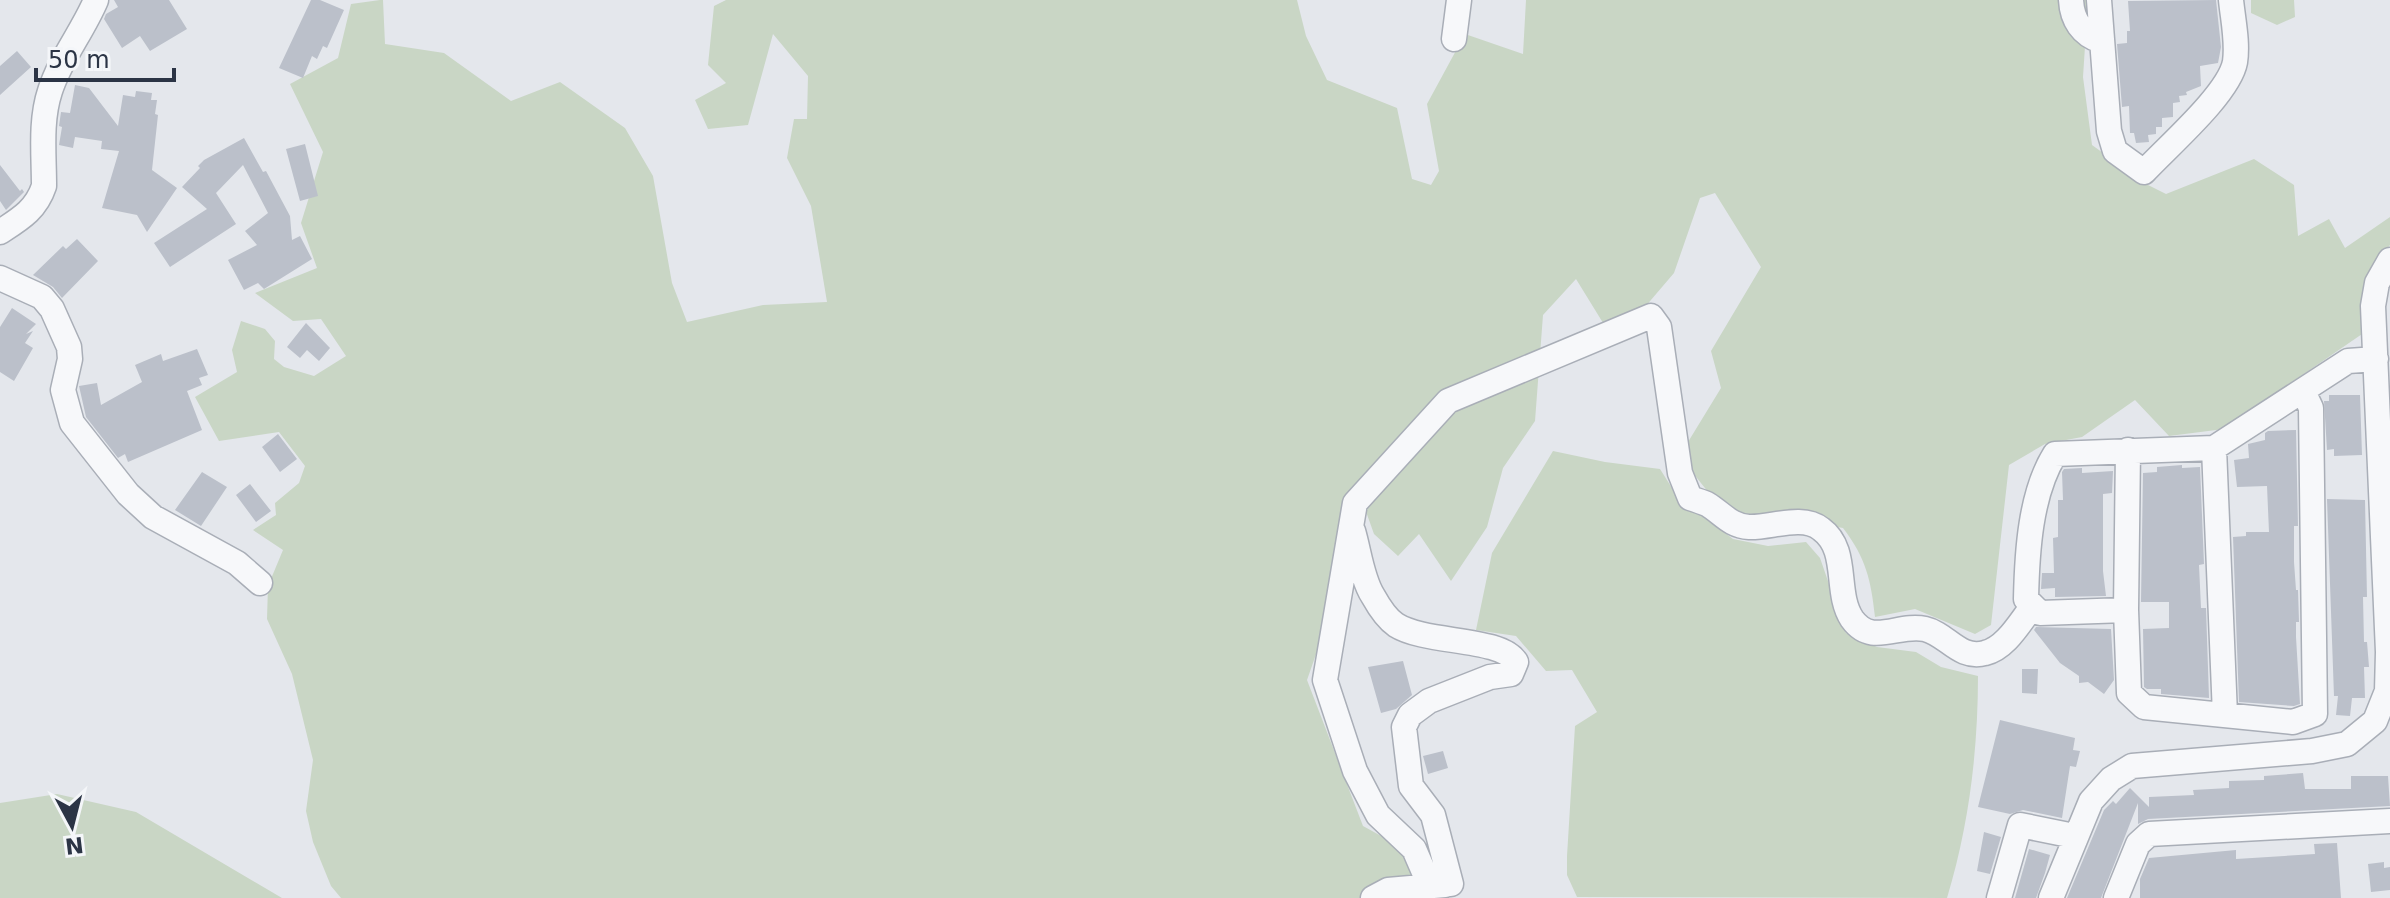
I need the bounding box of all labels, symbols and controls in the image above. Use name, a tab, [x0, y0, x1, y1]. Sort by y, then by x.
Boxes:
scale bar	[36, 32, 174, 82]
text: 50 m	[48, 46, 110, 74]
north arrow	[32, 786, 112, 866]
text: N	[64, 832, 85, 859]

